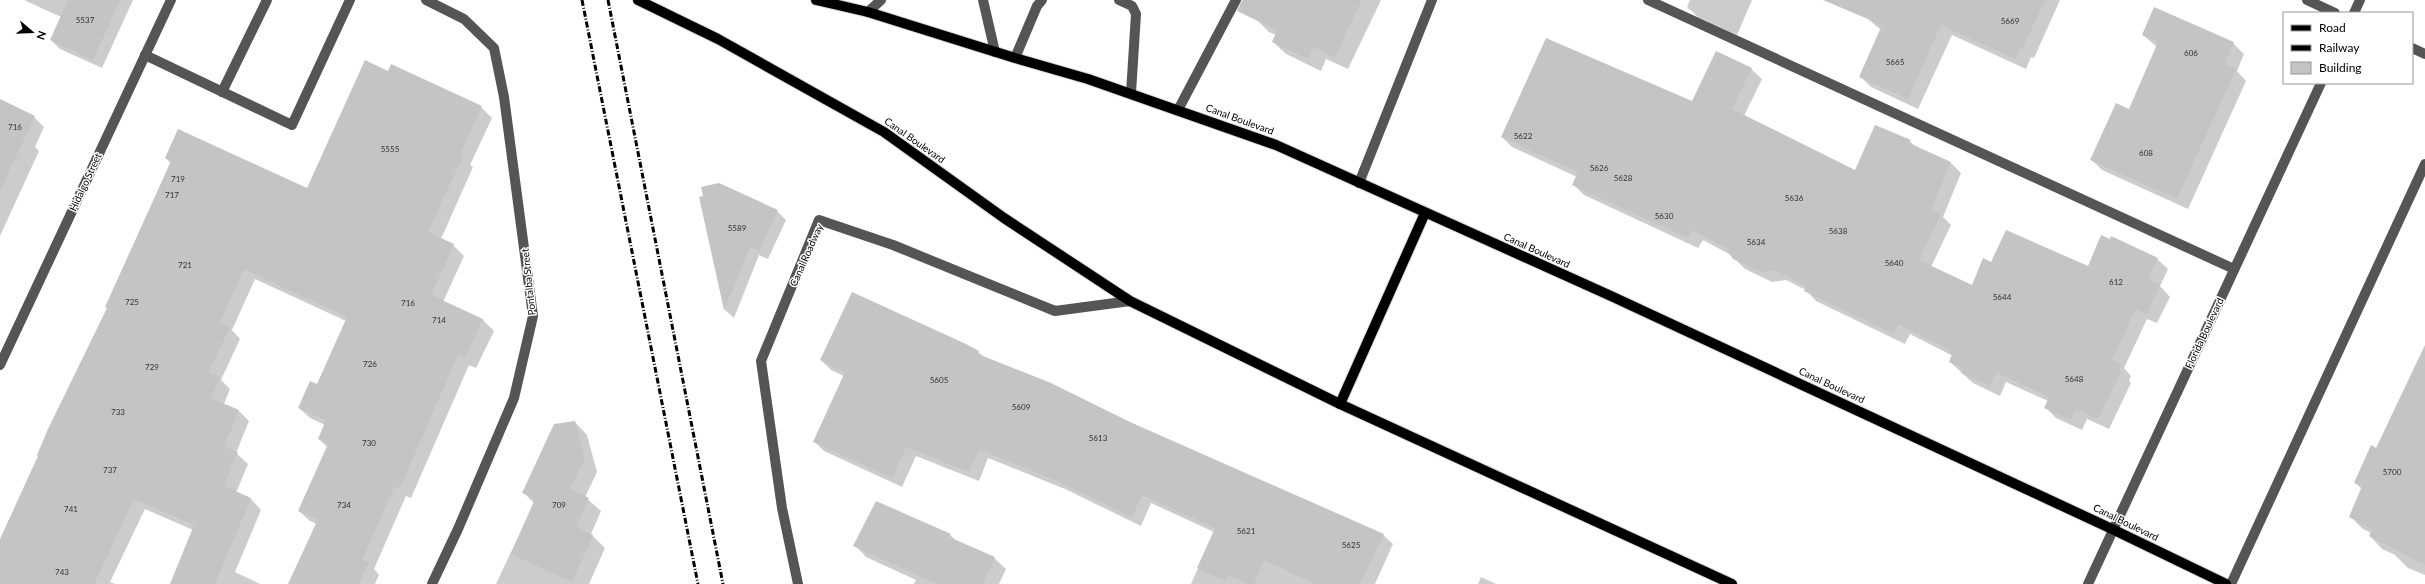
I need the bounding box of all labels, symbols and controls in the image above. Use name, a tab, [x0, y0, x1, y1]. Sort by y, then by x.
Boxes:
north arrow	[12, 12, 52, 52]
legend	[2283, 12, 2413, 84]
house number: 5537	[76, 15, 95, 25]
house number: 5669	[2001, 16, 2020, 26]
text: Road	[2319, 20, 2346, 35]
text: N	[34, 29, 49, 42]
text: Railway	[2319, 40, 2360, 55]
house number: 606	[2184, 48, 2198, 58]
house number: 5665	[1886, 57, 1905, 67]
text: Building	[2319, 60, 2362, 75]
street label: Canal Boulevard	[1204, 101, 1276, 137]
street label: Canal Boulevard	[882, 115, 948, 165]
house number: 716	[8, 122, 22, 132]
house number: 5622	[1514, 131, 1533, 141]
house number: 5555	[381, 144, 400, 154]
house number: 608	[2139, 148, 2153, 158]
street label: Hidalgo Street	[66, 151, 104, 213]
house number: 5626	[1590, 163, 1609, 173]
house number: 5628	[1614, 173, 1633, 183]
house number: 719	[171, 174, 185, 184]
house number: 717	[165, 190, 179, 200]
house number: 5636	[1785, 193, 1804, 203]
house number: 5630	[1655, 211, 1674, 221]
street label: Canal Roadway	[787, 221, 825, 288]
house number: 5589	[728, 223, 747, 233]
house number: 5638	[1829, 226, 1848, 236]
street label: Canal Boulevard	[1502, 230, 1572, 270]
house number: 5634	[1747, 237, 1766, 247]
street label: Pontalba Street	[518, 247, 537, 316]
house number: 5640	[1885, 258, 1904, 268]
house number: 721	[178, 260, 192, 270]
house number: 612	[2109, 277, 2123, 287]
house number: 5644	[1993, 292, 2012, 302]
street label: Florida Boulevard	[2182, 296, 2226, 370]
house number: 725	[125, 297, 139, 307]
house number: 716	[401, 298, 415, 308]
house number: 714	[432, 315, 446, 325]
house number: 726	[363, 359, 377, 369]
house number: 729	[145, 362, 159, 372]
street label: Canal Boulevard	[1797, 364, 1867, 406]
house number: 5648	[2065, 374, 2084, 384]
house number: 5605	[930, 375, 949, 385]
house number: 5609	[1012, 402, 1031, 412]
house number: 733	[111, 407, 125, 417]
house number: 5613	[1089, 433, 1108, 443]
house number: 730	[362, 438, 376, 448]
house number: 737	[103, 465, 117, 475]
house number: 5700	[2383, 467, 2402, 477]
house number: 734	[337, 500, 351, 510]
house number: 709	[552, 500, 566, 510]
street label: Canal Boulevard	[2091, 501, 2161, 543]
house number: 741	[64, 504, 78, 514]
house number: 5621	[1237, 526, 1256, 536]
house number: 5625	[1342, 540, 1361, 550]
house number: 743	[55, 567, 69, 577]

